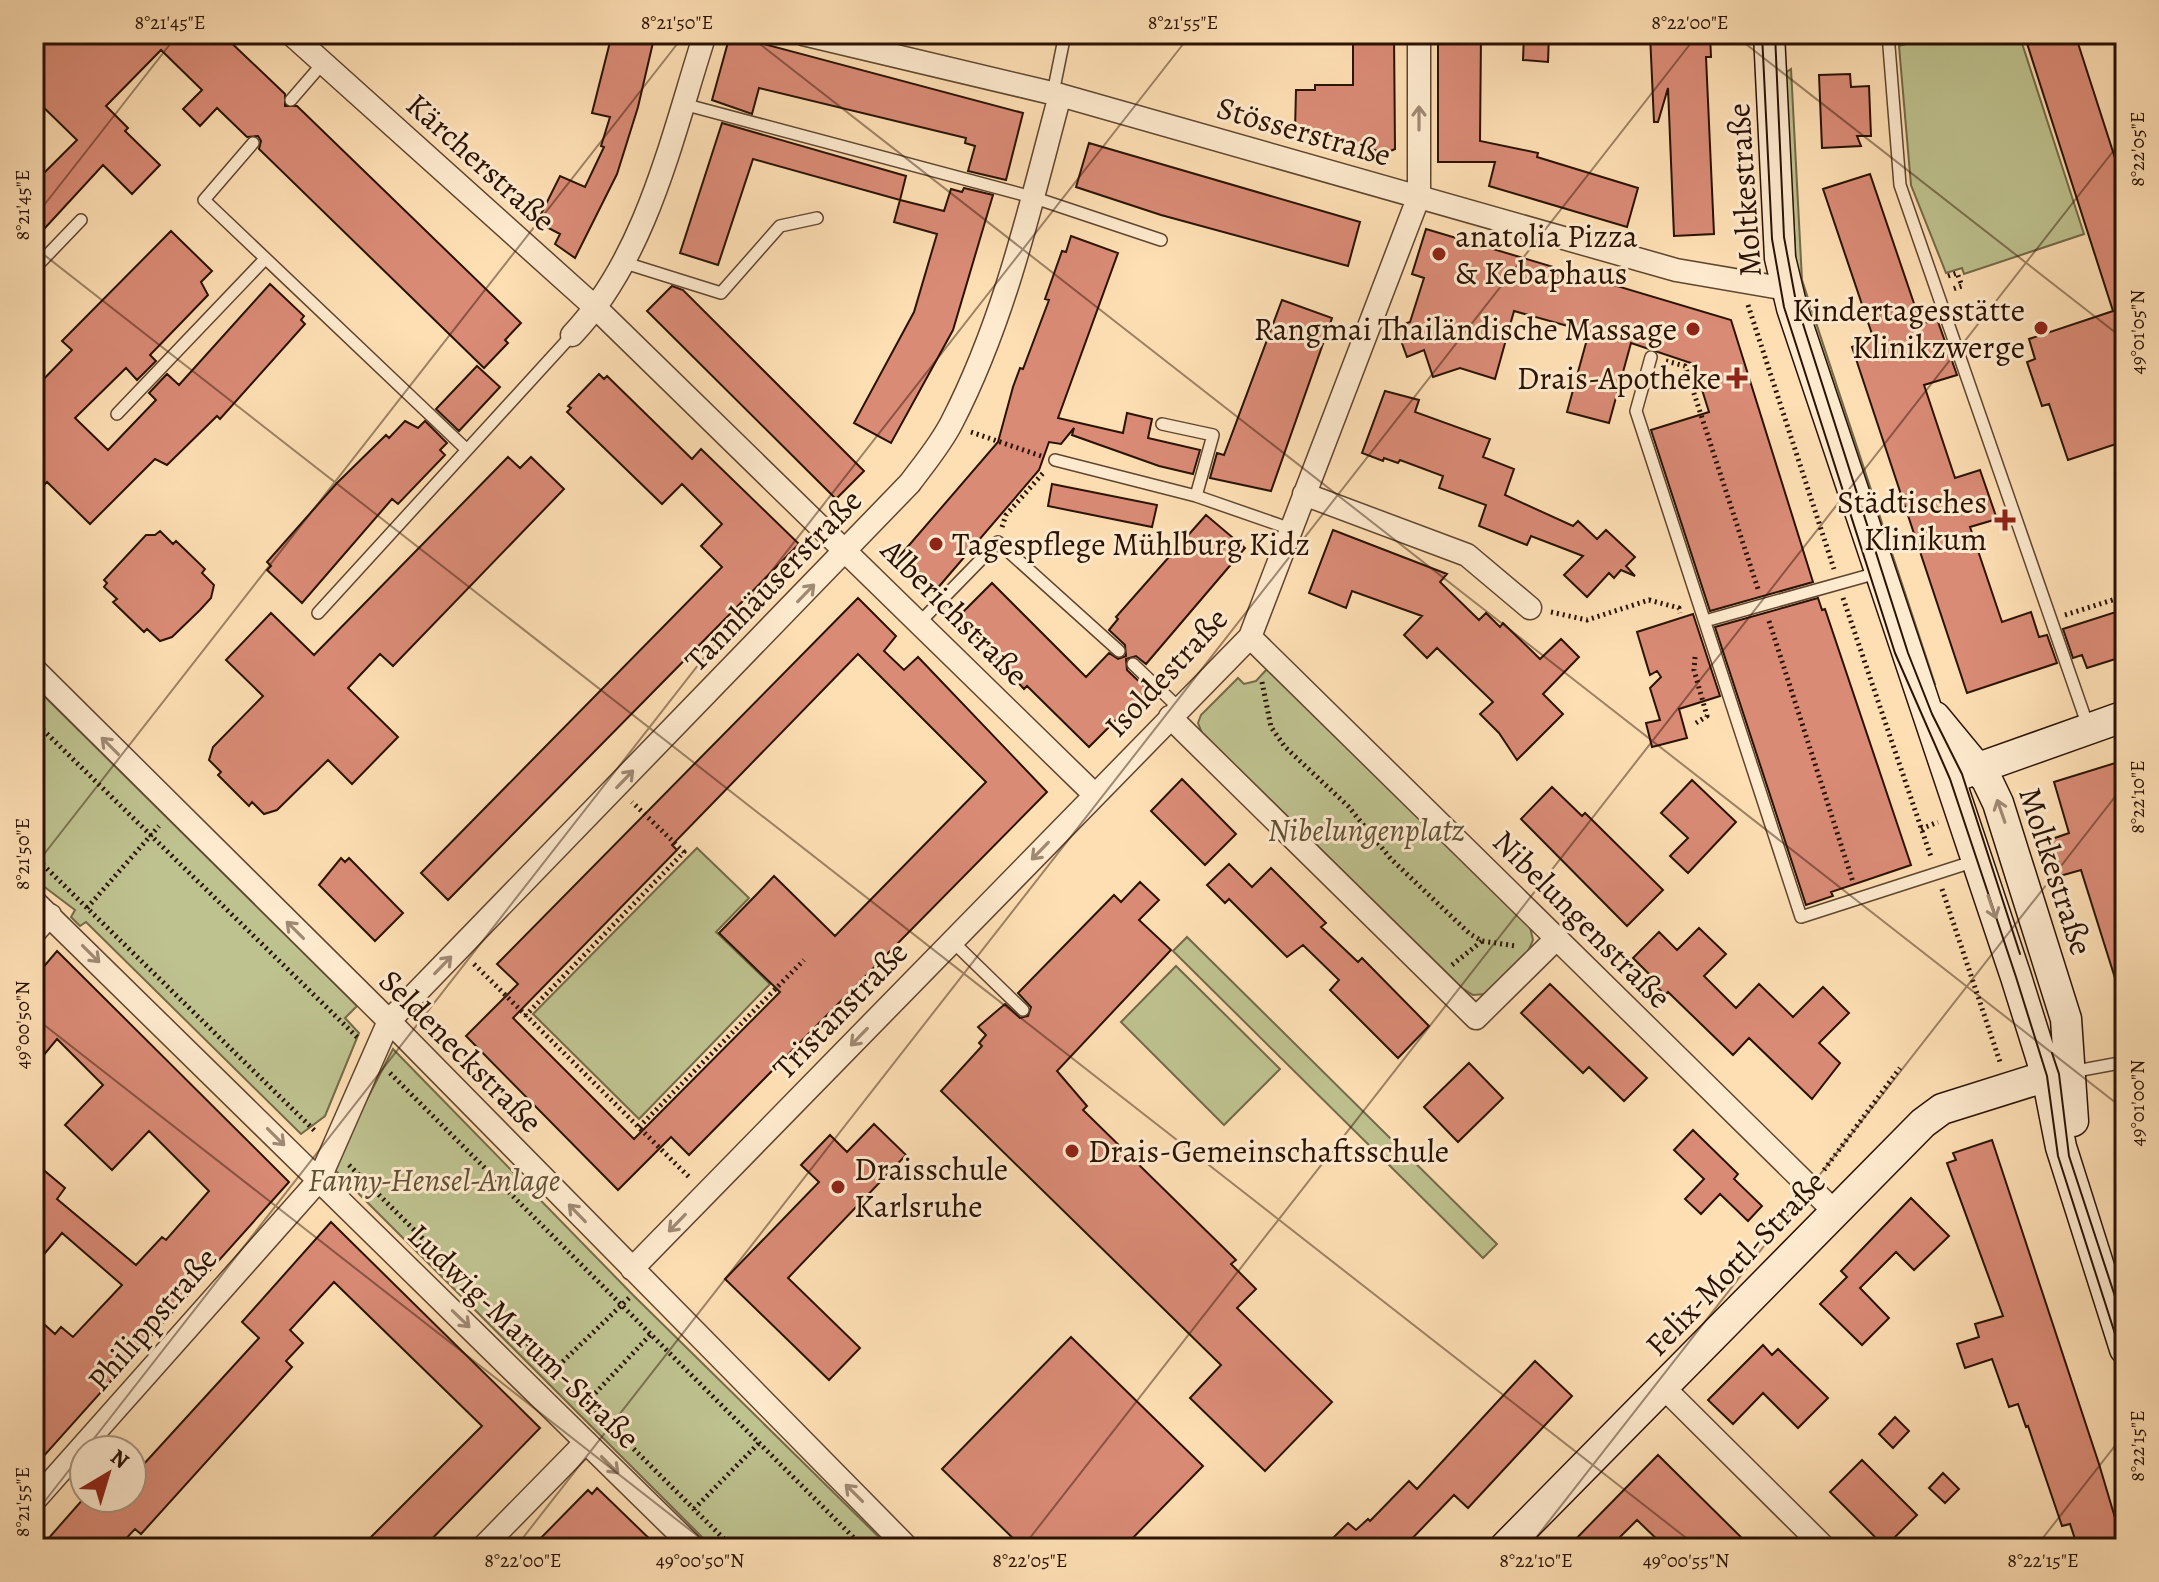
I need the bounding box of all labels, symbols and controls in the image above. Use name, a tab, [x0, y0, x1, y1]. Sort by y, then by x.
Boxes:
text: 8°21'45"E	[134, 9, 206, 36]
text: 8°21'50"E	[641, 9, 713, 36]
text: 8°21'55"E	[1148, 9, 1218, 36]
text: 8°22'00"E	[1651, 9, 1729, 36]
street label: Kärcherstraße	[397, 83, 565, 241]
street label: Stösserstraße	[1212, 85, 1396, 177]
street label: Moltkestraße	[1716, 102, 1772, 278]
one-way arrow	[1411, 105, 1427, 132]
text: 8°22'05"E	[2124, 111, 2151, 187]
text: 8°21'45"E	[9, 169, 36, 241]
place label: anatolia Pizza & Kebaphaus	[1455, 214, 1638, 295]
marker: anatolia Pizza & Kebaphaus	[1430, 245, 1448, 263]
place label: Kindertagesstätte Klinikzwerge	[1792, 288, 2025, 369]
text: 49°01'05"N	[2124, 290, 2151, 374]
place label: Rangmai Thailändische Massage	[1254, 307, 1677, 351]
marker: Kindertagesstätte Klinikzwerge	[2032, 319, 2050, 337]
marker: Rangmai Thailändische Massage	[1684, 320, 1702, 338]
place label: Drais-Apotheke	[1517, 356, 1721, 400]
marker: Drais-Apotheke	[1728, 369, 1746, 387]
street label: Tannhäuserstraße	[674, 479, 872, 681]
place label: Städtisches Klinikum	[1837, 480, 1987, 561]
marker: Städtisches Klinikum	[1994, 509, 2016, 531]
place label: Tagespflege Mühlburg Kidz	[952, 522, 1310, 566]
street label: Alberichstraße	[871, 528, 1038, 695]
marker: Tagespflege Mühlburg Kidz	[927, 535, 945, 553]
one-way arrow	[796, 584, 815, 603]
street label: Isoldestraße	[1094, 598, 1238, 746]
one-way arrow	[101, 736, 120, 756]
text: 8°22'10"E	[2124, 760, 2151, 834]
one-way arrow	[615, 770, 633, 790]
street label: Moltkestraße	[2008, 782, 2104, 960]
one-way arrow	[1992, 799, 2007, 824]
park label: Nibelungenplatz	[1268, 808, 1465, 852]
text: 8°21'50"E	[9, 818, 36, 890]
street label: Nibelungenstraße	[1483, 820, 1681, 1018]
one-way arrow	[1031, 841, 1050, 861]
one-way arrow	[1985, 894, 2000, 919]
one-way arrow	[285, 920, 305, 939]
street label: Tristanstraße	[763, 931, 917, 1089]
one-way arrow	[81, 944, 100, 963]
one-way arrow	[433, 956, 452, 976]
street label: Seldeneckstraße	[369, 959, 553, 1143]
text: 49°00'50"N	[9, 981, 36, 1069]
one-way arrow	[849, 1027, 868, 1047]
text: 49°01'00"N	[2124, 1060, 2151, 1146]
one-way arrow	[266, 1127, 285, 1146]
place label: Drais-Gemeinschaftsschule	[1088, 1129, 1449, 1173]
marker: Drais-Gemeinschaftsschule	[1063, 1142, 1081, 1160]
place label: Draisschule Karlsruhe	[854, 1147, 1008, 1228]
park label: Fanny-Hensel-Anlage	[308, 1158, 560, 1202]
street label: Felix-Mottl-Straße	[1635, 1160, 1835, 1366]
marker: Draisschule Karlsruhe	[829, 1178, 847, 1196]
one-way arrow	[568, 1204, 587, 1223]
street label: Ludwig-Marum-Straße	[398, 1213, 650, 1459]
one-way arrow	[668, 1213, 687, 1232]
street label: Philippstraße	[77, 1237, 227, 1401]
one-way arrow	[451, 1309, 471, 1328]
text: 8°22'15"E	[2124, 1410, 2151, 1482]
north arrow	[68, 1434, 148, 1514]
text: N	[104, 1442, 135, 1476]
one-way arrow	[600, 1455, 619, 1474]
text: 8°21'55"E	[9, 1467, 36, 1537]
one-way arrow	[844, 1483, 863, 1503]
text: 8°22'00"E	[484, 1547, 562, 1574]
text: 49°00'50"N	[656, 1547, 744, 1574]
text: 8°22'05"E	[992, 1547, 1068, 1574]
text: 8°22'10"E	[1499, 1547, 1573, 1574]
text: 49°00'55"N	[1643, 1547, 1729, 1574]
text: 8°22'15"E	[2007, 1547, 2079, 1574]

